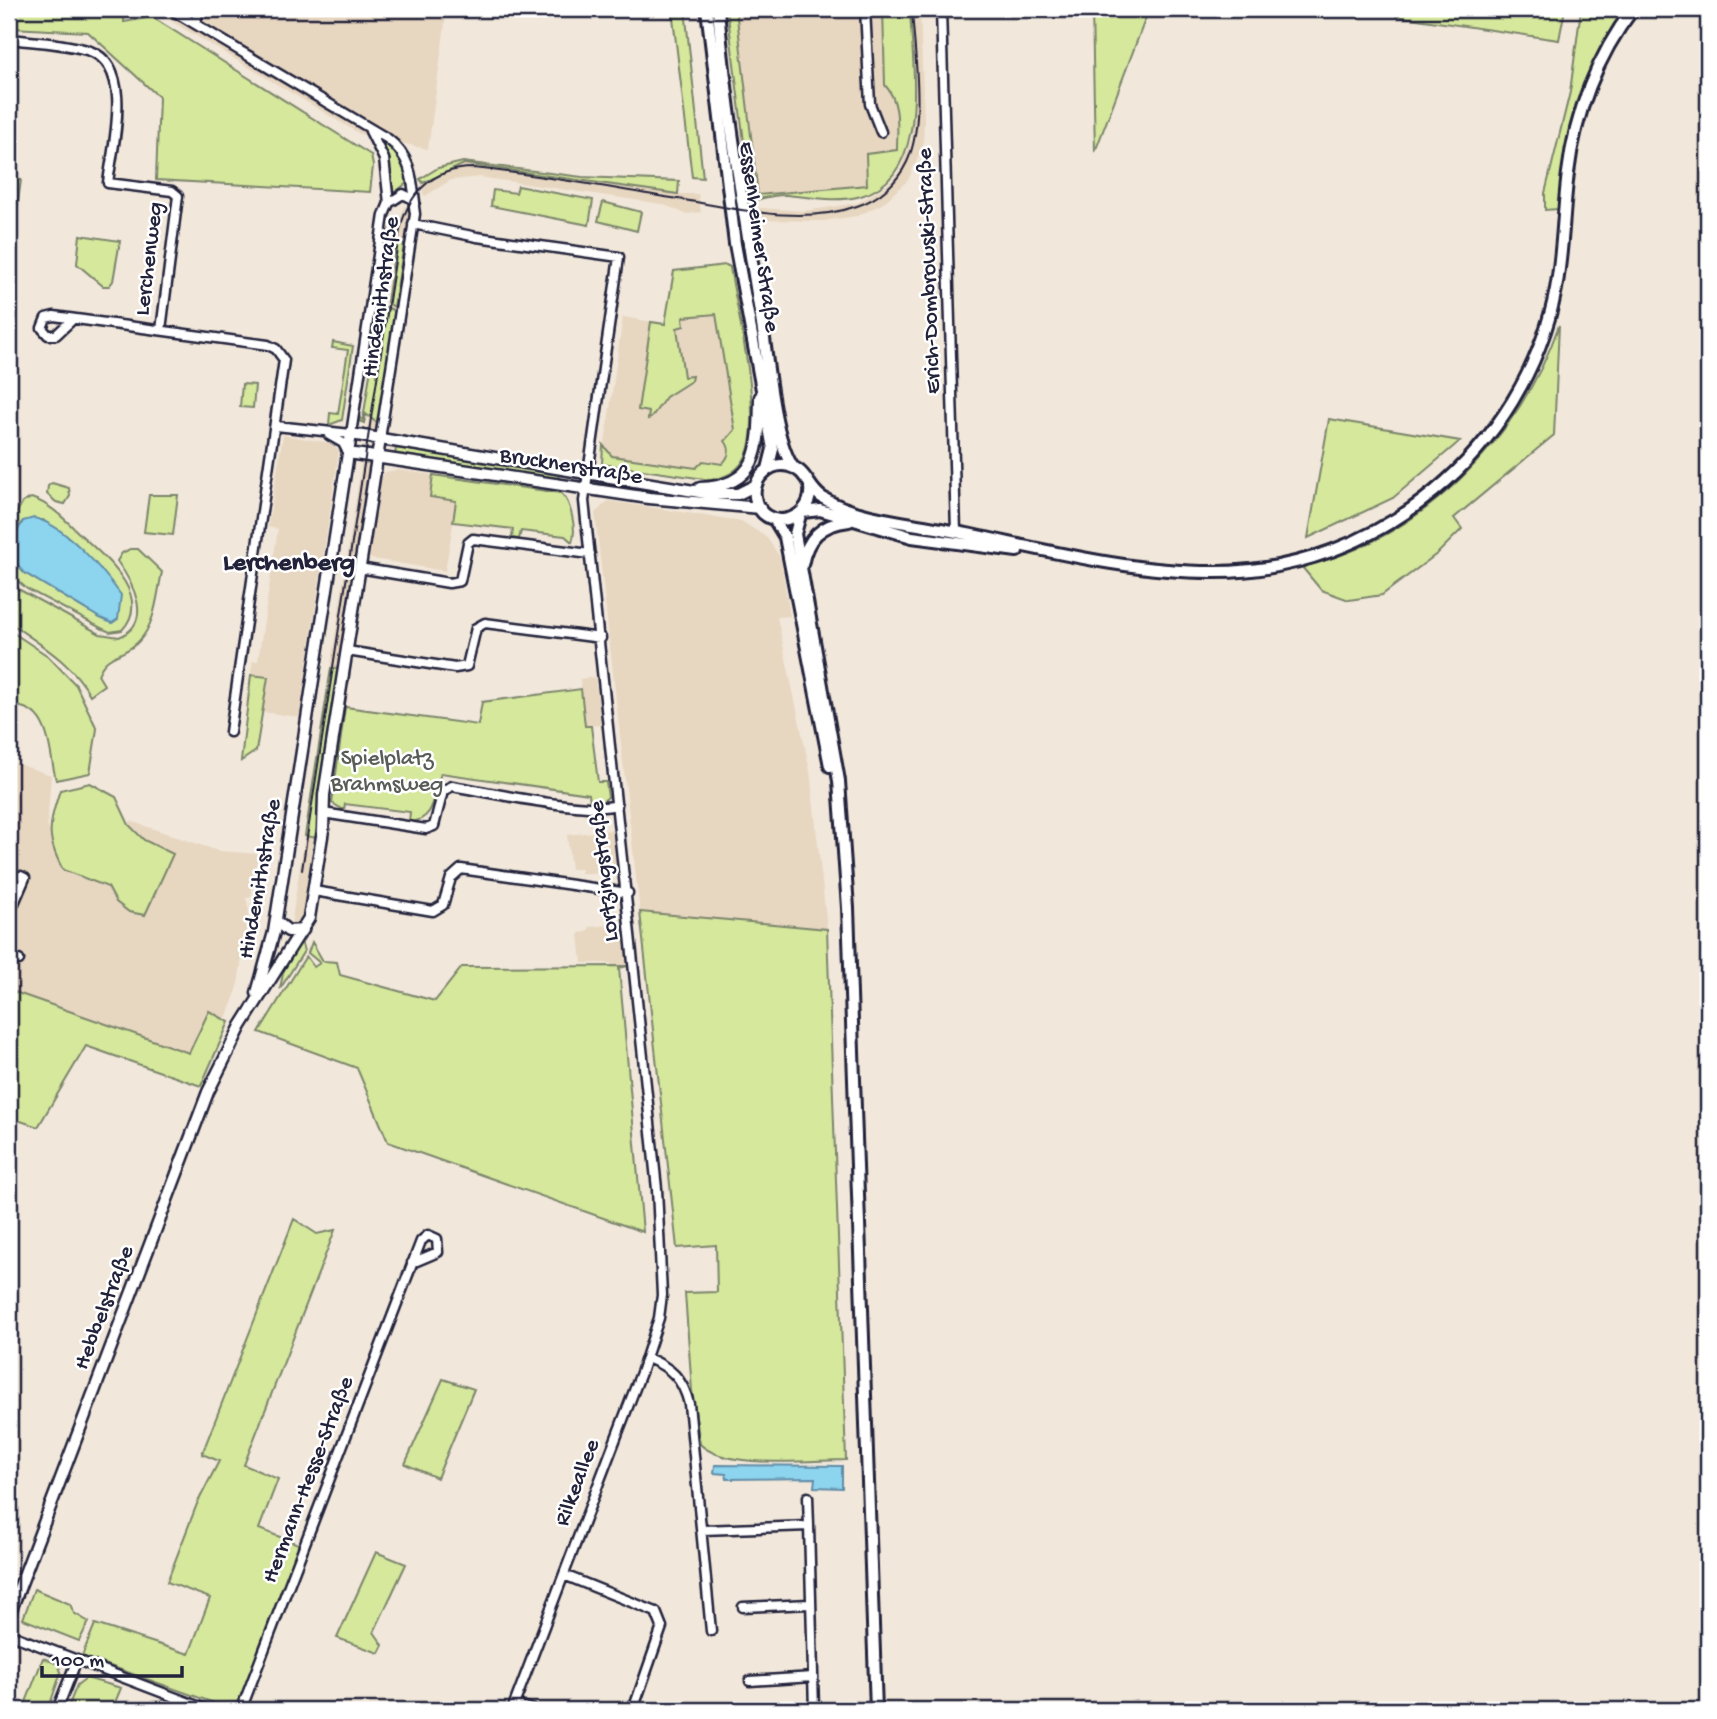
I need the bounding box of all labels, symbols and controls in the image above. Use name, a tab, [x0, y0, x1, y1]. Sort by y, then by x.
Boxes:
street label: Essenheimer Straße	[731, 140, 785, 335]
street label: Erich-Dombrowski-Straße	[912, 147, 948, 394]
street label: Lerchenweg	[130, 201, 170, 317]
street label: Hindemithstraße	[357, 214, 407, 379]
street label: Brucknerstraße	[497, 442, 645, 492]
district label: Lerchenberg	[223, 549, 355, 580]
park label: Spielplatz Brahmsweg	[330, 746, 443, 799]
street label: Hindemithstraße	[234, 796, 289, 961]
street label: Lortzingstraße	[584, 798, 626, 943]
street label: Hebbelstraße	[69, 1241, 141, 1374]
street label: Hermann-Hesse-Straße	[257, 1372, 361, 1587]
street label: Rilkeallee	[549, 1435, 607, 1530]
scale bar	[42, 1635, 182, 1679]
text: 100 m	[51, 1650, 104, 1675]

